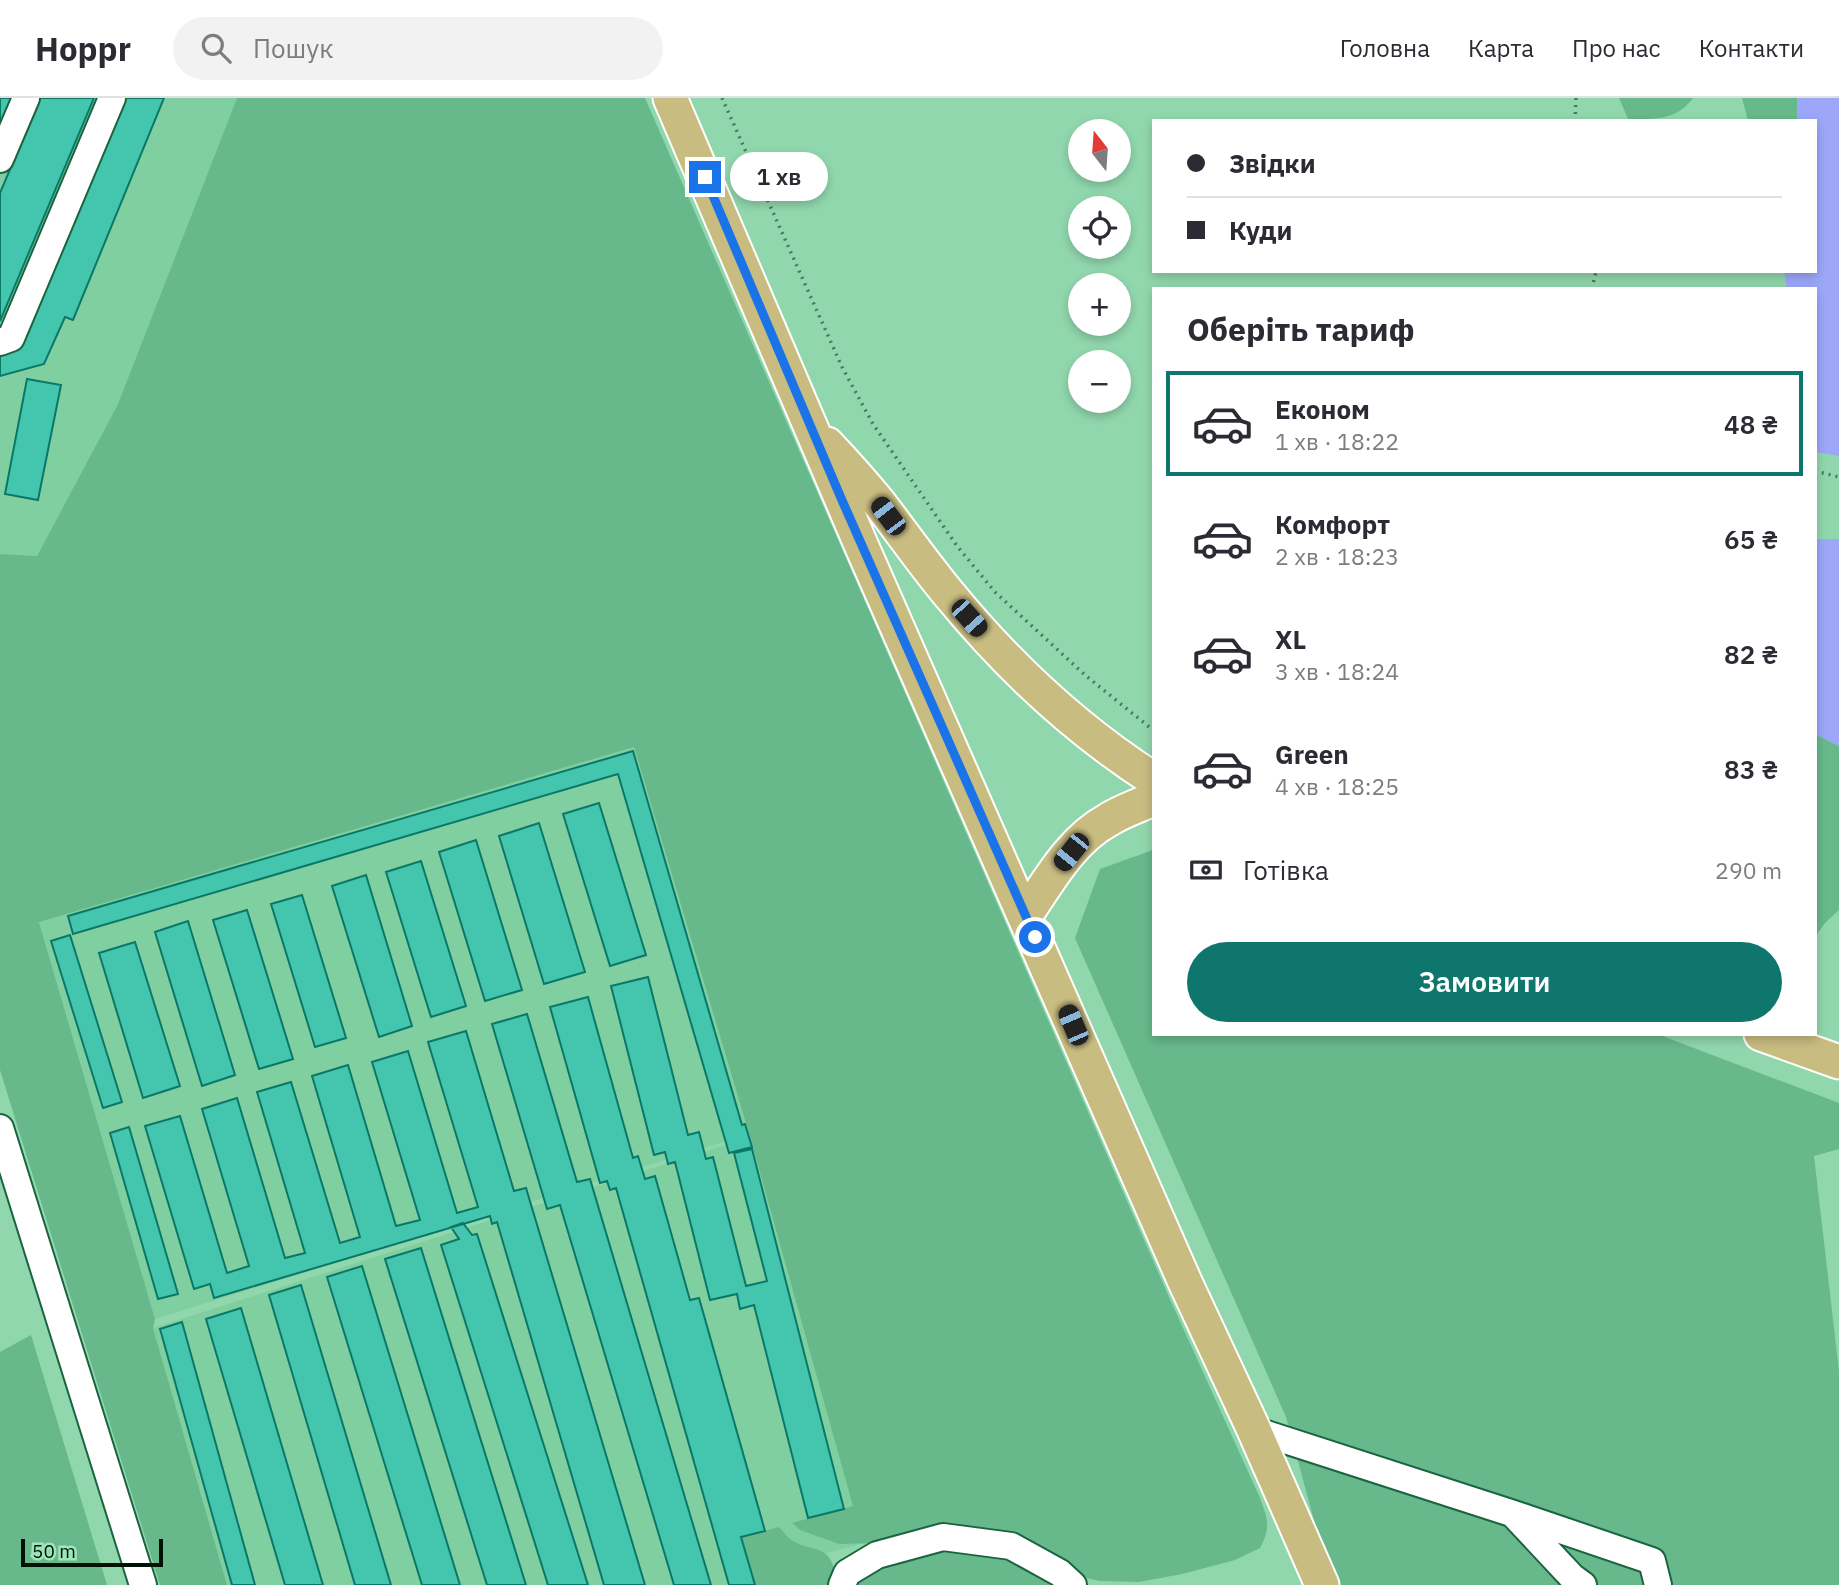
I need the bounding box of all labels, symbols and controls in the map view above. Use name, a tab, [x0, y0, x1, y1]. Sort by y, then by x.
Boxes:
search box	[173, 17, 663, 80]
text: Hoppr	[35, 27, 131, 70]
icon: search	[197, 29, 235, 67]
text: Пошук	[253, 31, 334, 65]
text: Головна	[1340, 32, 1430, 64]
text: Карта	[1468, 32, 1534, 64]
text: Про нас	[1572, 32, 1661, 64]
text: Контакти	[1699, 32, 1804, 64]
north arrow	[1068, 119, 1130, 182]
map controls	[1068, 119, 1131, 413]
text: Звідки	[1229, 146, 1316, 180]
callout: 1 хв	[730, 153, 828, 202]
route end	[689, 161, 721, 193]
text: 1 хв	[757, 161, 801, 191]
button: locate	[1068, 196, 1131, 259]
text: Куди	[1229, 213, 1292, 247]
button: +	[1068, 273, 1131, 336]
text: Оберіть тариф	[1187, 308, 1414, 350]
button: −	[1068, 350, 1131, 413]
icon: car	[1191, 392, 1254, 455]
text: Економ	[1275, 392, 1370, 426]
text: 48 ₴	[1724, 407, 1778, 441]
text: 1 хв · 18:22	[1275, 426, 1399, 456]
car	[867, 493, 910, 539]
icon: car	[1191, 507, 1254, 570]
text: Комфорт	[1275, 507, 1390, 541]
text: 65 ₴	[1724, 522, 1778, 556]
text: 2 хв · 18:23	[1275, 541, 1399, 571]
car	[948, 595, 991, 641]
icon: car	[1191, 622, 1254, 685]
text: XL	[1275, 622, 1306, 656]
text: 82 ₴	[1724, 637, 1778, 671]
text: 3 хв · 18:24	[1275, 656, 1399, 686]
icon: car	[1191, 737, 1254, 800]
text: Green	[1275, 737, 1349, 771]
text: 83 ₴	[1724, 752, 1778, 786]
text: 4 хв · 18:25	[1275, 771, 1399, 801]
car	[1050, 829, 1093, 875]
icon: cash	[1187, 851, 1225, 889]
text: Готівка	[1243, 853, 1329, 887]
text: 290 m	[1715, 855, 1782, 885]
route start	[1019, 921, 1051, 953]
button: Замовити	[1187, 942, 1782, 1022]
car	[1056, 1002, 1091, 1048]
scale bar	[21, 1536, 163, 1568]
text: 50 m	[32, 1539, 76, 1563]

